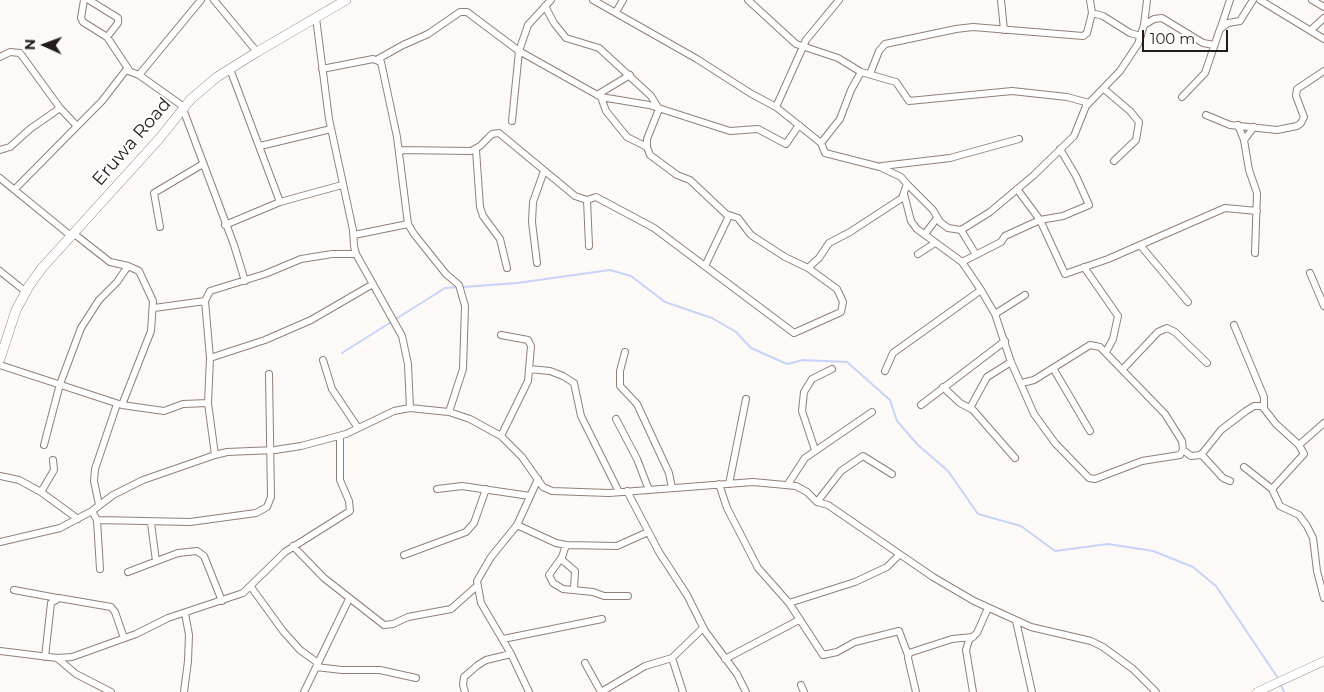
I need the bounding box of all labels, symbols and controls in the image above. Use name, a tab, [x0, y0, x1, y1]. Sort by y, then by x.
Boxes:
north arrow	[20, 20, 70, 70]
scale bar	[1144, 20, 1230, 52]
text: 100 m	[1150, 29, 1195, 48]
text: N	[21, 39, 39, 50]
street label: Eruwa Road	[88, 94, 176, 190]

